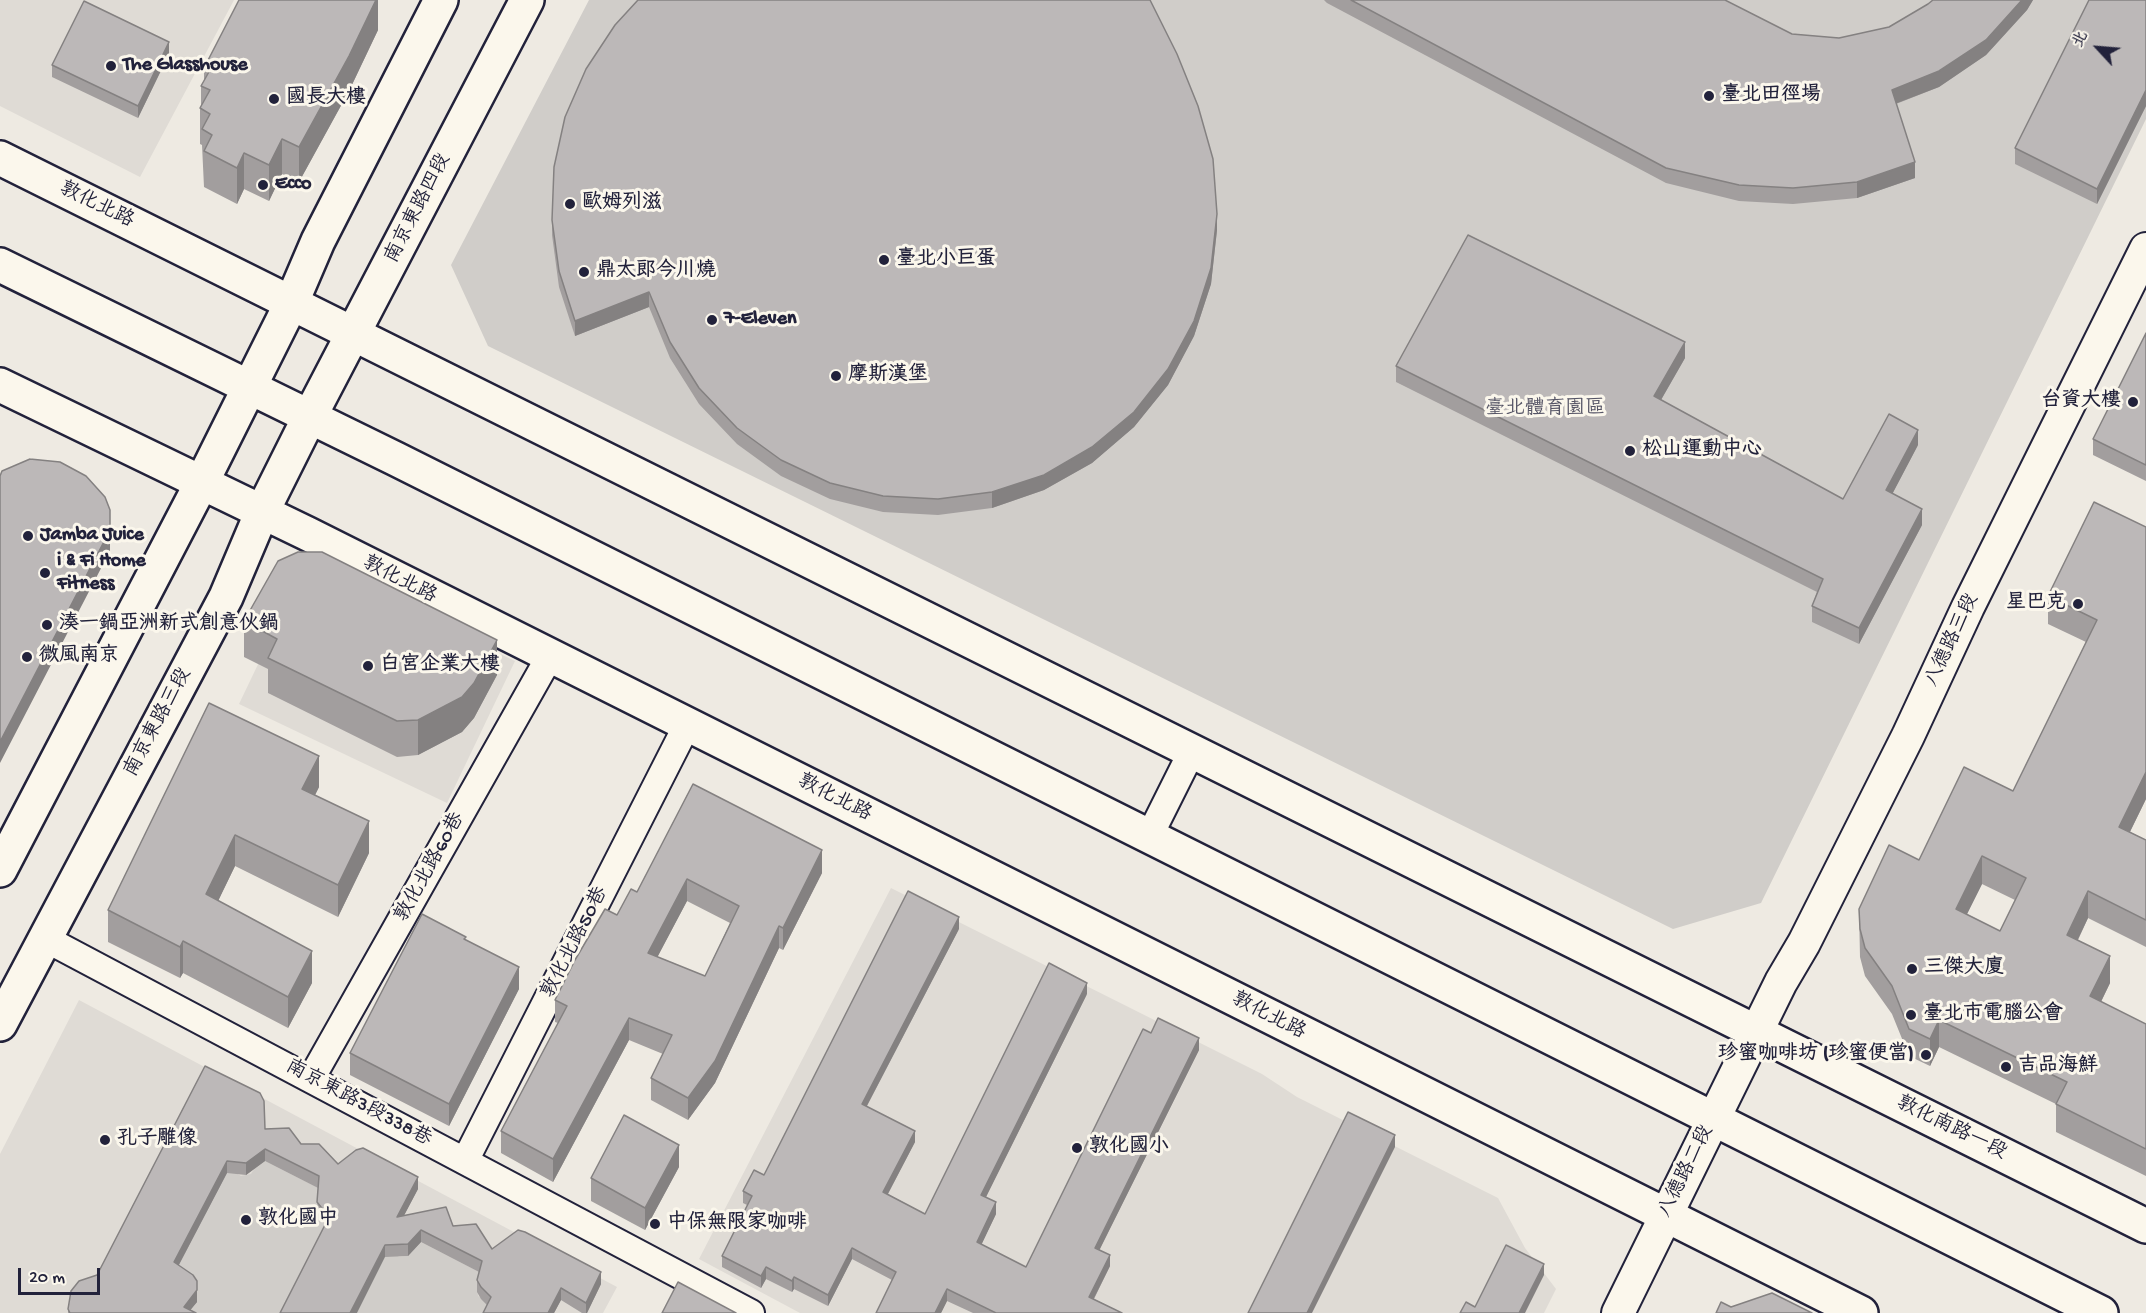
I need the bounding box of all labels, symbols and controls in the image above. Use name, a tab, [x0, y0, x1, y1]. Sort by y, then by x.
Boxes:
north arrow	[2068, 18, 2128, 78]
text: 北	[2069, 29, 2093, 51]
place label: The Glasshouse	[123, 54, 248, 78]
marker: The Glasshouse	[104, 59, 118, 73]
place label: 臺北田徑場	[1721, 84, 1821, 108]
place label: 國長大樓	[286, 87, 366, 111]
marker: 臺北田徑場	[1702, 89, 1716, 103]
marker: 國長大樓	[267, 92, 281, 106]
street label: 南京東路四段	[381, 150, 457, 268]
place label: Ecco	[275, 173, 311, 197]
street label: 敦化北路	[55, 178, 137, 234]
marker: Ecco	[256, 178, 270, 192]
place label: 歐姆列滋	[582, 192, 662, 216]
marker: 歐姆列滋	[563, 197, 577, 211]
place label: 臺北小巨蛋	[896, 248, 996, 272]
marker: 臺北小巨蛋	[877, 253, 891, 267]
place label: 鼎太郎今川燒	[596, 260, 716, 284]
marker: 鼎太郎今川燒	[577, 265, 591, 279]
place label: 7-Eleven	[724, 308, 797, 332]
marker: 7-Eleven	[705, 313, 719, 327]
place label: 摩斯漢堡	[848, 364, 928, 388]
marker: 摩斯漢堡	[829, 369, 843, 383]
place label: 台資大樓	[2041, 390, 2121, 414]
marker: 台資大樓	[2126, 395, 2140, 409]
park label: 臺北體育園區	[1485, 398, 1605, 422]
place label: 松山運動中心	[1642, 439, 1762, 463]
marker: 松山運動中心	[1623, 444, 1637, 458]
place label: Jamba Juice	[40, 524, 144, 548]
marker: Jamba Juice	[21, 529, 35, 543]
place label: i & Fi Home Fitness	[57, 550, 146, 597]
street label: 敦化北路	[358, 552, 440, 610]
marker: i & Fi Home Fitness	[38, 566, 52, 580]
street label: 八德路三段	[1921, 591, 1985, 691]
place label: 星巴克	[2006, 592, 2066, 616]
marker: 星巴克	[2071, 597, 2085, 611]
place label: 湊一鍋亞洲新式創意伙鍋	[59, 613, 279, 637]
marker: 湊一鍋亞洲新式創意伙鍋	[40, 618, 54, 632]
place label: 微風南京	[39, 645, 119, 669]
marker: 微風南京	[20, 650, 34, 664]
place label: 白宮企業大樓	[380, 654, 500, 678]
marker: 白宮企業大樓	[361, 659, 375, 673]
street label: 南京東路三段	[120, 664, 198, 782]
street label: 敦化北路	[793, 770, 875, 828]
street label: 敦化北路60巷	[391, 809, 471, 927]
street label: 敦化北路50巷	[538, 883, 614, 1003]
place label: 三傑大廈	[1924, 957, 2004, 981]
marker: 三傑大廈	[1905, 962, 1919, 976]
street label: 敦化北路	[1227, 988, 1309, 1046]
place label: 臺北市電腦公會	[1923, 1003, 2063, 1027]
marker: 臺北市電腦公會	[1904, 1008, 1918, 1022]
place label: 珍蜜咖啡坊 (珍蜜便當)	[1718, 1043, 1914, 1067]
marker: 珍蜜咖啡坊 (珍蜜便當)	[1919, 1048, 1933, 1062]
street label: 南京東路3段338巷	[281, 1055, 435, 1153]
place label: 吉品海鮮	[2018, 1055, 2098, 1079]
marker: 吉品海鮮	[1999, 1060, 2013, 1074]
street label: 敦化南路一段	[1892, 1092, 2010, 1166]
street label: 八德路二段	[1654, 1122, 1720, 1222]
place label: 孔子雕像	[117, 1128, 197, 1152]
marker: 孔子雕像	[98, 1133, 112, 1147]
place label: 敦化國小	[1089, 1136, 1169, 1160]
marker: 敦化國小	[1070, 1141, 1084, 1155]
place label: 敦化國中	[258, 1208, 338, 1232]
place label: 中保無限家咖啡	[667, 1212, 807, 1236]
marker: 敦化國中	[239, 1213, 253, 1227]
marker: 中保無限家咖啡	[648, 1217, 662, 1231]
scale bar	[21, 1256, 104, 1294]
text: 20 m	[29, 1268, 65, 1289]

